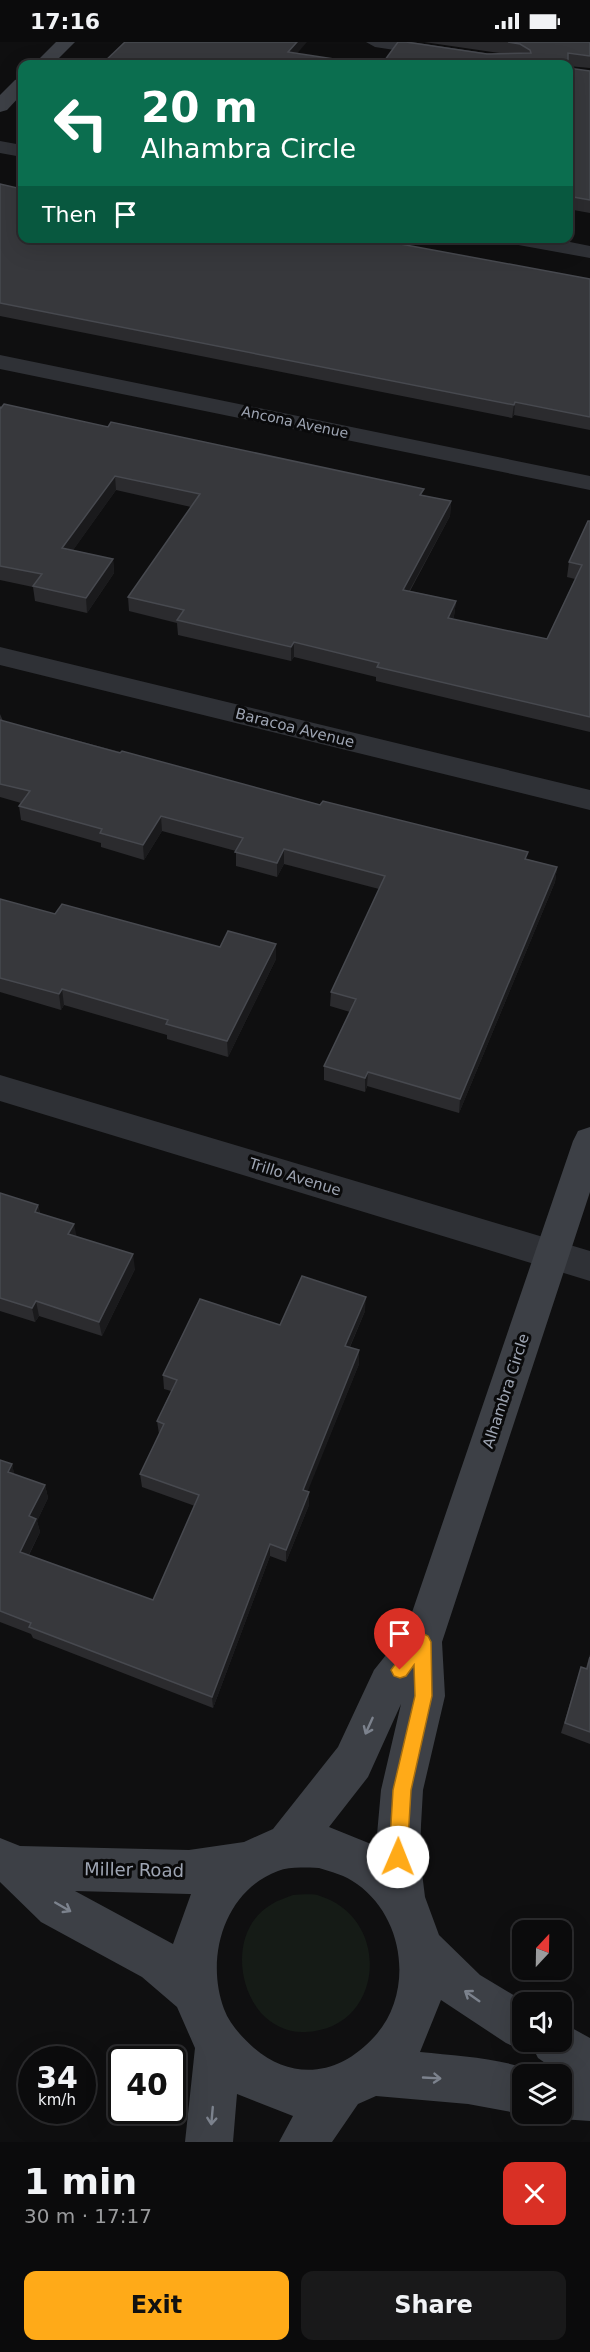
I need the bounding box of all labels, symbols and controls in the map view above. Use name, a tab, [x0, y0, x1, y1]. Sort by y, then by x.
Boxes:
text: 17:16	[30, 9, 100, 34]
text: 20 m	[141, 83, 258, 132]
icon: left	[42, 84, 120, 162]
text: Alhambra Circle	[141, 133, 356, 164]
icon: arrive	[109, 198, 142, 231]
text: Then	[42, 202, 97, 227]
street label: Ancona Avenue	[240, 403, 350, 441]
street label: Baracoa Avenue	[234, 705, 356, 751]
street label: Trillo Avenue	[246, 1154, 343, 1200]
street label: Alhambra Circle	[479, 1331, 533, 1451]
pin	[374, 1608, 425, 1670]
icon: arrive	[383, 1617, 416, 1650]
one-way arrow	[363, 1716, 374, 1735]
position arrow	[366, 1825, 430, 1889]
street label: Miller Road	[84, 1858, 184, 1881]
one-way arrow	[54, 1902, 71, 1914]
north arrow	[512, 1920, 572, 1980]
map controls	[512, 1920, 572, 2124]
one-way arrow	[465, 1990, 481, 2003]
button: sound	[512, 1992, 572, 2052]
speed limit sign: 40	[108, 2046, 186, 2124]
text: 34	[36, 2060, 78, 2095]
button: layers	[512, 2064, 572, 2124]
one-way arrow	[422, 2073, 441, 2084]
text: km/h	[38, 2091, 76, 2109]
one-way arrow	[206, 2105, 217, 2125]
text: 1 min	[24, 2161, 137, 2202]
button: close	[503, 2162, 566, 2225]
text: 30 m · 17:17	[24, 2204, 152, 2228]
button: Exit	[24, 2271, 289, 2340]
button: Share	[301, 2271, 566, 2340]

